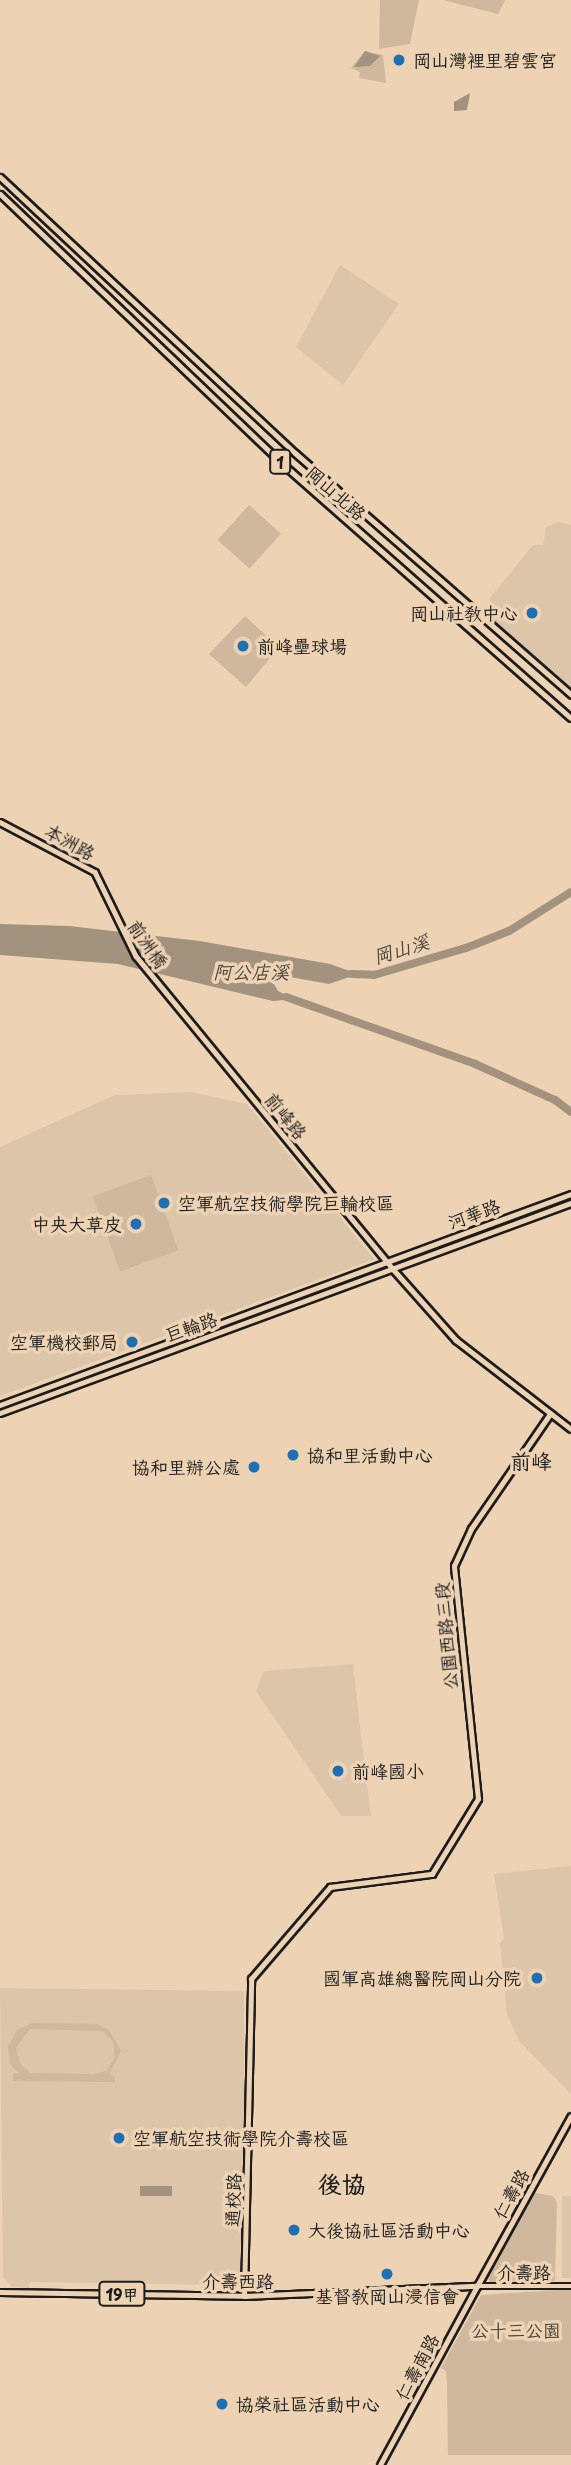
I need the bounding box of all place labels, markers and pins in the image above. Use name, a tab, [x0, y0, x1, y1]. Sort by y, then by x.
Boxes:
place label: 岡山灣裡里碧雲宮	[413, 49, 557, 71]
marker: 岡山灣裡里碧雲宮	[391, 52, 407, 68]
place label: 岡山社教中心	[410, 602, 518, 624]
marker: 岡山社教中心	[524, 605, 540, 621]
place label: 前峰壘球場	[257, 635, 347, 657]
marker: 前峰壘球場	[235, 638, 251, 654]
place label: 空軍航空技術學院巨輪校區	[178, 1192, 394, 1214]
marker: 空軍航空技術學院巨輪校區	[156, 1195, 172, 1211]
place label: 中央大草皮	[32, 1213, 122, 1235]
marker: 中央大草皮	[128, 1216, 144, 1232]
place label: 空軍機校郵局	[10, 1331, 118, 1353]
marker: 空軍機校郵局	[124, 1334, 140, 1350]
place label: 協和里活動中心	[307, 1444, 433, 1466]
marker: 協和里活動中心	[285, 1447, 301, 1463]
place label: 協和里辦公處	[132, 1456, 240, 1478]
marker: 協和里辦公處	[246, 1459, 262, 1475]
place label: 前峰國小	[352, 1760, 424, 1782]
marker: 前峰國小	[330, 1763, 346, 1779]
place label: 國軍高雄總醫院岡山分院	[323, 1967, 521, 1989]
marker: 國軍高雄總醫院岡山分院	[527, 1968, 547, 1988]
place label: 空軍航空技術學院介壽校區	[133, 2127, 349, 2149]
marker: 空軍航空技術學院介壽校區	[111, 2130, 127, 2146]
place label: 大後協社區活動中心	[308, 2219, 470, 2241]
marker: 大後協社區活動中心	[286, 2222, 302, 2238]
marker: 基督教岡山浸信會	[379, 2266, 395, 2282]
place label: 基督教岡山浸信會	[315, 2285, 459, 2307]
place label: 協榮社區活動中心	[236, 2393, 380, 2415]
marker: 協榮社區活動中心	[214, 2396, 230, 2412]

